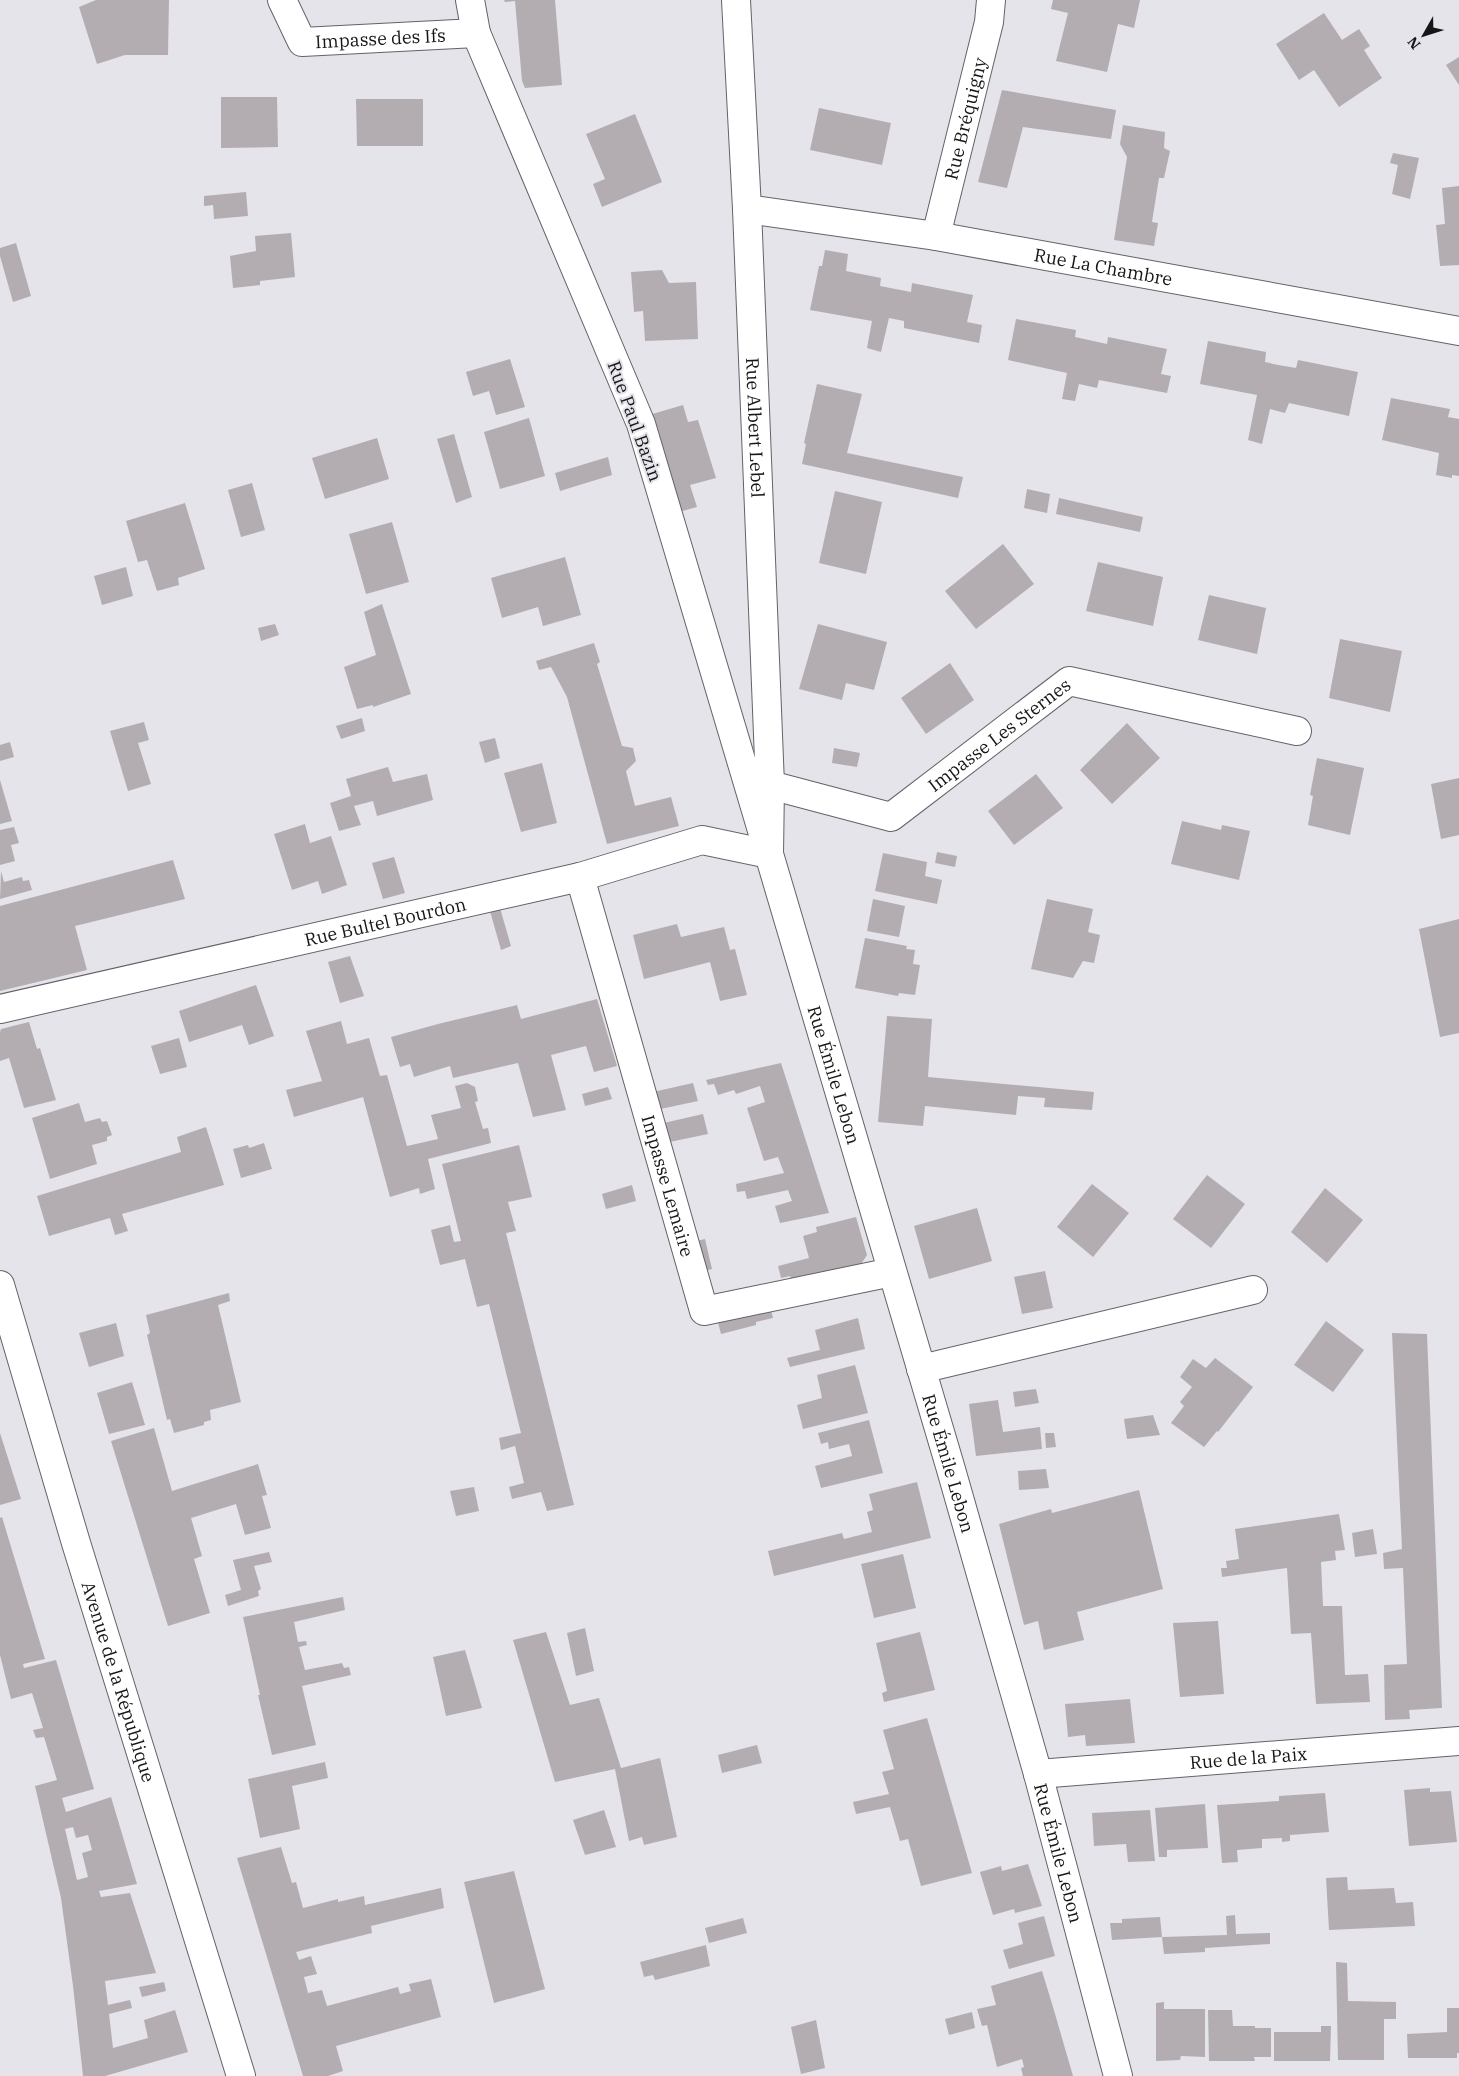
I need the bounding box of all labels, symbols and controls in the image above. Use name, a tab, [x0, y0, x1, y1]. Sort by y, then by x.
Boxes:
north arrow	[1399, 10, 1449, 60]
street label: Impasse des Ifs	[315, 23, 446, 53]
text: N	[1403, 33, 1424, 53]
street label: Rue Bréquigny	[939, 55, 991, 182]
street label: Rue La Chambre	[1032, 243, 1174, 290]
street label: Rue Albert Lebel	[741, 357, 770, 498]
street label: Rue Paul Bazin	[603, 358, 667, 484]
street label: Impasse Les Sternes	[923, 673, 1075, 796]
street label: Rue Bultel Bourdon	[302, 892, 468, 951]
street label: Rue Émile Lebon	[803, 1003, 866, 1147]
street label: Impasse Lemaire	[637, 1112, 699, 1259]
street label: Rue Émile Lebon	[918, 1391, 980, 1535]
street label: Avenue de la République	[77, 1578, 161, 1785]
street label: Rue de la Paix	[1189, 1741, 1308, 1774]
street label: Rue Émile Lebon	[1029, 1781, 1088, 1925]

